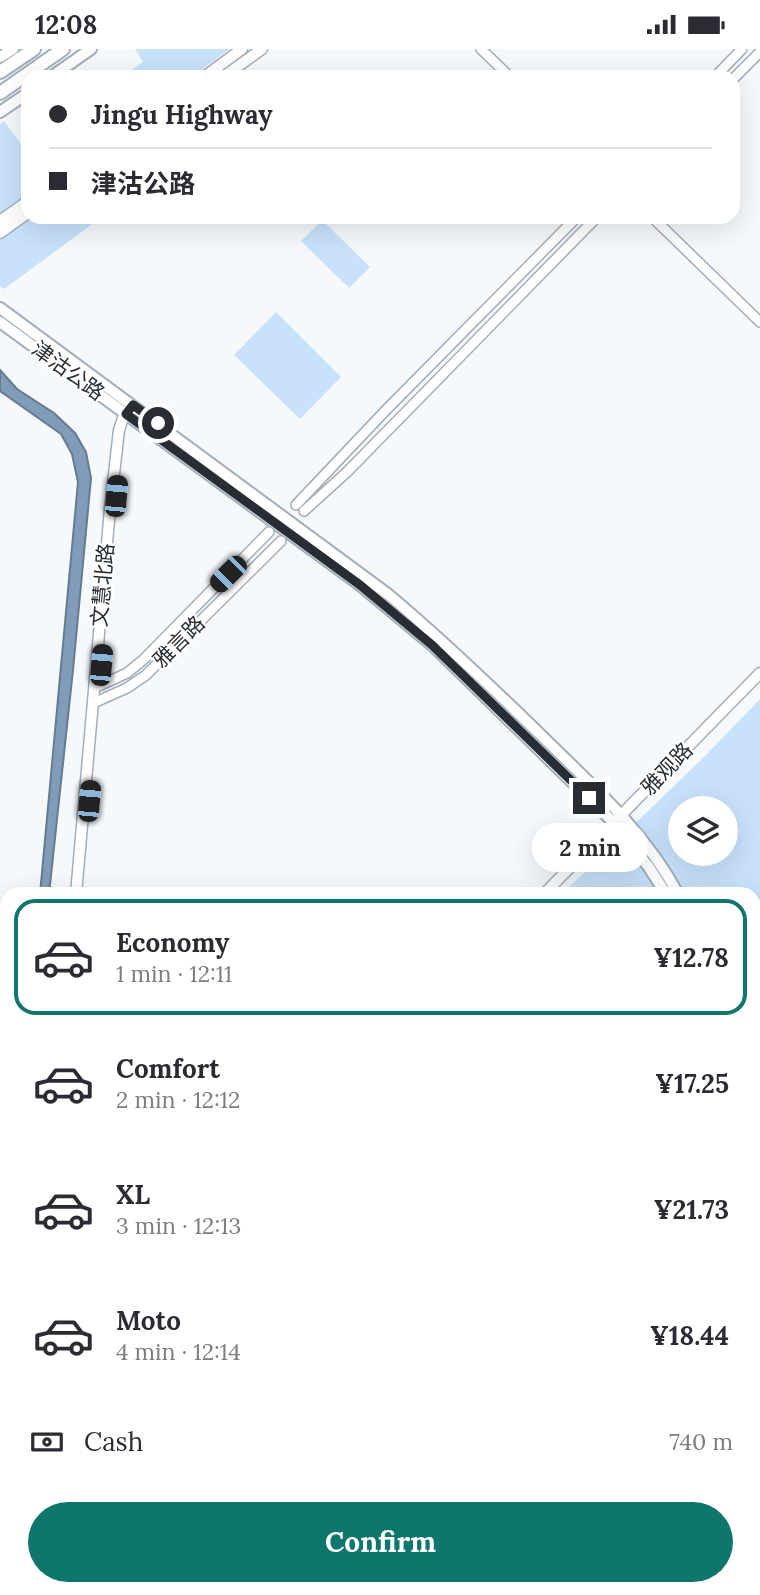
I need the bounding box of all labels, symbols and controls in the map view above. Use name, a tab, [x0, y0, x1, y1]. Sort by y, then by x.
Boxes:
text: 12:08	[35, 8, 97, 41]
text: Jingu Highway	[91, 98, 273, 131]
text: 津沽公路	[91, 167, 195, 200]
street label: 津沽公路	[26, 335, 110, 406]
route start	[142, 407, 174, 439]
car	[104, 474, 129, 518]
street label: 文慧北路	[85, 542, 120, 628]
car	[206, 552, 251, 596]
street label: 雅言路	[147, 610, 210, 673]
car	[89, 643, 114, 687]
street label: 雅观路	[635, 737, 698, 801]
car	[77, 779, 102, 823]
route end	[573, 782, 605, 814]
map controls	[668, 796, 738, 866]
button: layers	[668, 796, 738, 866]
callout: 2 min	[531, 823, 647, 871]
text: 2 min	[559, 833, 621, 862]
icon: car	[32, 926, 95, 989]
text: Economy	[116, 926, 229, 959]
text: ¥12.78	[653, 941, 729, 974]
text: 1 min · 12:11	[116, 959, 232, 988]
icon: car	[32, 1052, 95, 1115]
text: Comfort	[116, 1052, 220, 1085]
text: ¥17.25	[655, 1067, 729, 1100]
text: 2 min · 12:12	[116, 1085, 240, 1114]
icon: car	[32, 1178, 95, 1241]
text: XL	[116, 1178, 150, 1211]
text: ¥21.73	[654, 1193, 729, 1226]
text: 3 min · 12:13	[116, 1211, 241, 1240]
icon: car	[32, 1304, 95, 1367]
text: Moto	[116, 1304, 181, 1337]
text: ¥18.44	[650, 1319, 729, 1352]
text: 4 min · 12:14	[116, 1337, 241, 1366]
icon: cash	[28, 1423, 66, 1461]
text: Cash	[84, 1425, 143, 1458]
text: 740 m	[669, 1427, 733, 1456]
button: Confirm	[28, 1502, 733, 1582]

